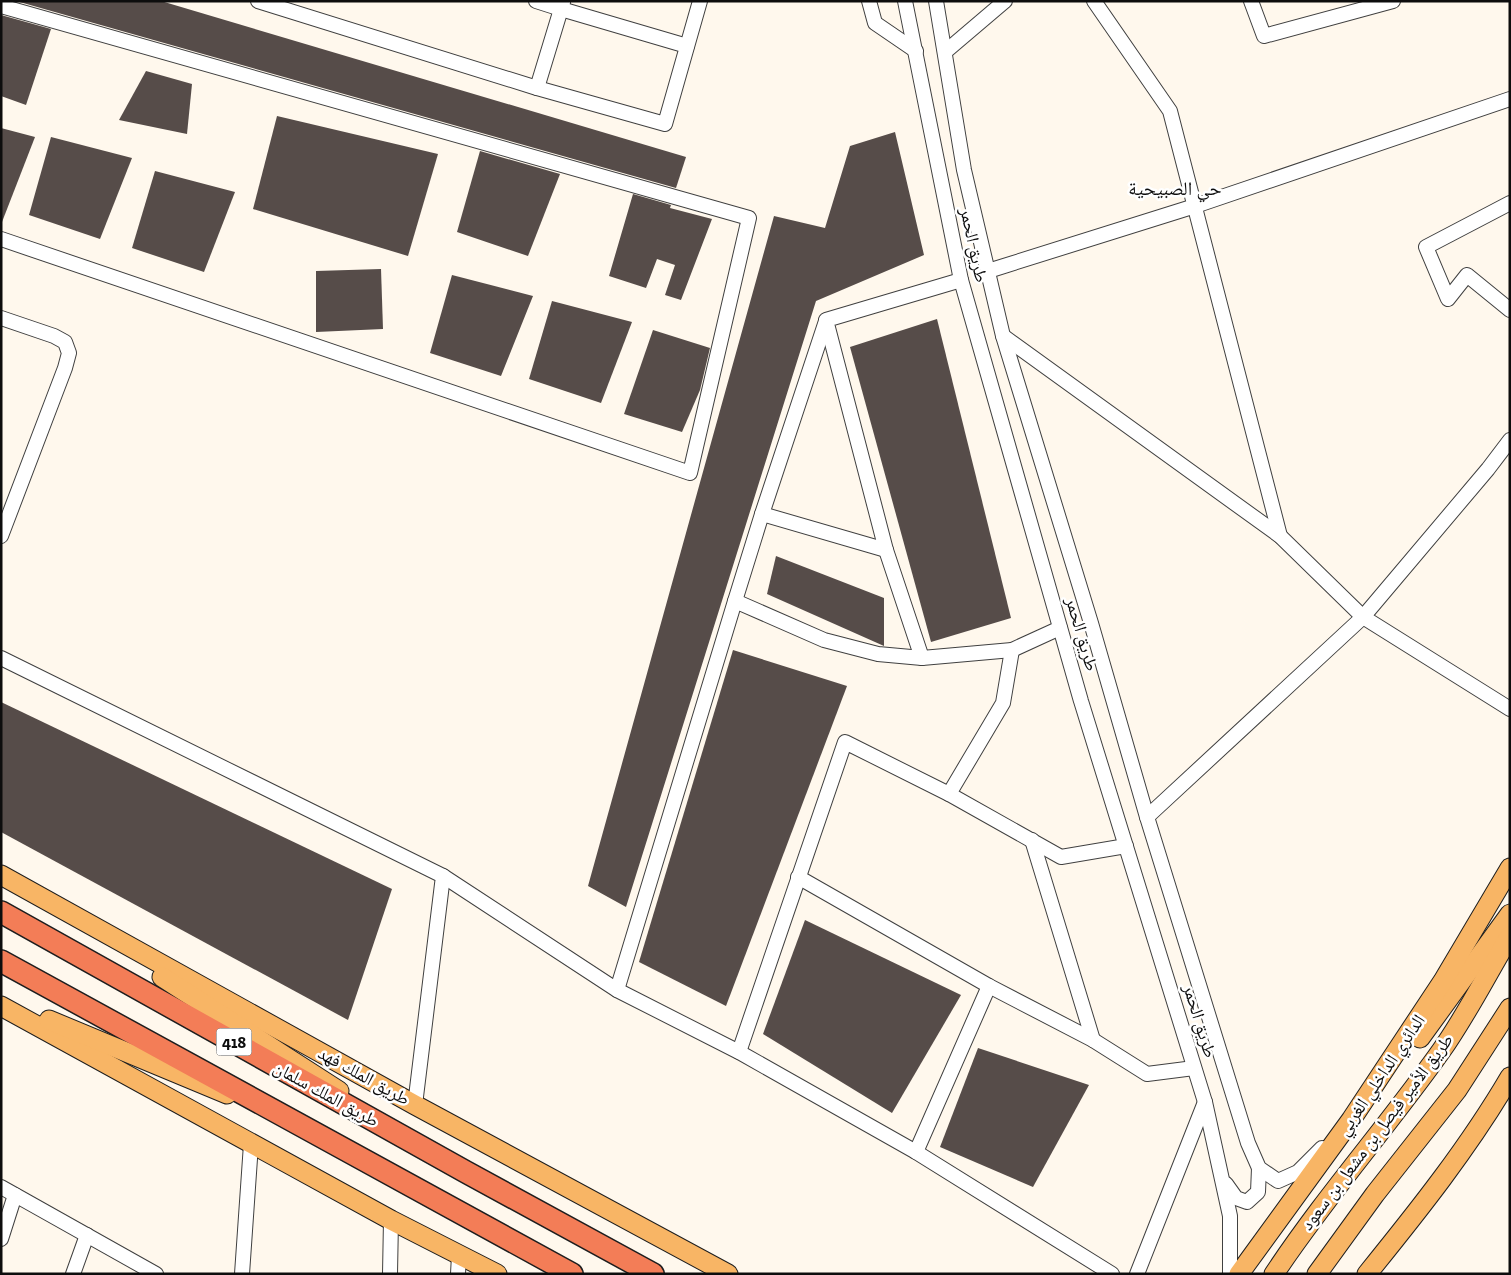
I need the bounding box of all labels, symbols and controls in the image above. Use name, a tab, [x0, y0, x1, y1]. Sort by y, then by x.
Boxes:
district label: حي الصبيحية	[1128, 177, 1222, 203]
street label: طريق الحمر	[955, 205, 993, 284]
street label: طريق الحمر	[1061, 594, 1103, 673]
street label: طريق الحمر	[1178, 981, 1222, 1060]
street label: الدائري الداخلي الغربي	[1332, 1010, 1433, 1142]
road number: 418	[216, 1028, 252, 1056]
street label: طريق الأمير فيصل بن مشعل بن سعود	[1296, 1030, 1458, 1234]
street label: طريق الملك فهد	[314, 1042, 414, 1110]
street label: طريق الملك سلمان	[269, 1056, 383, 1132]

